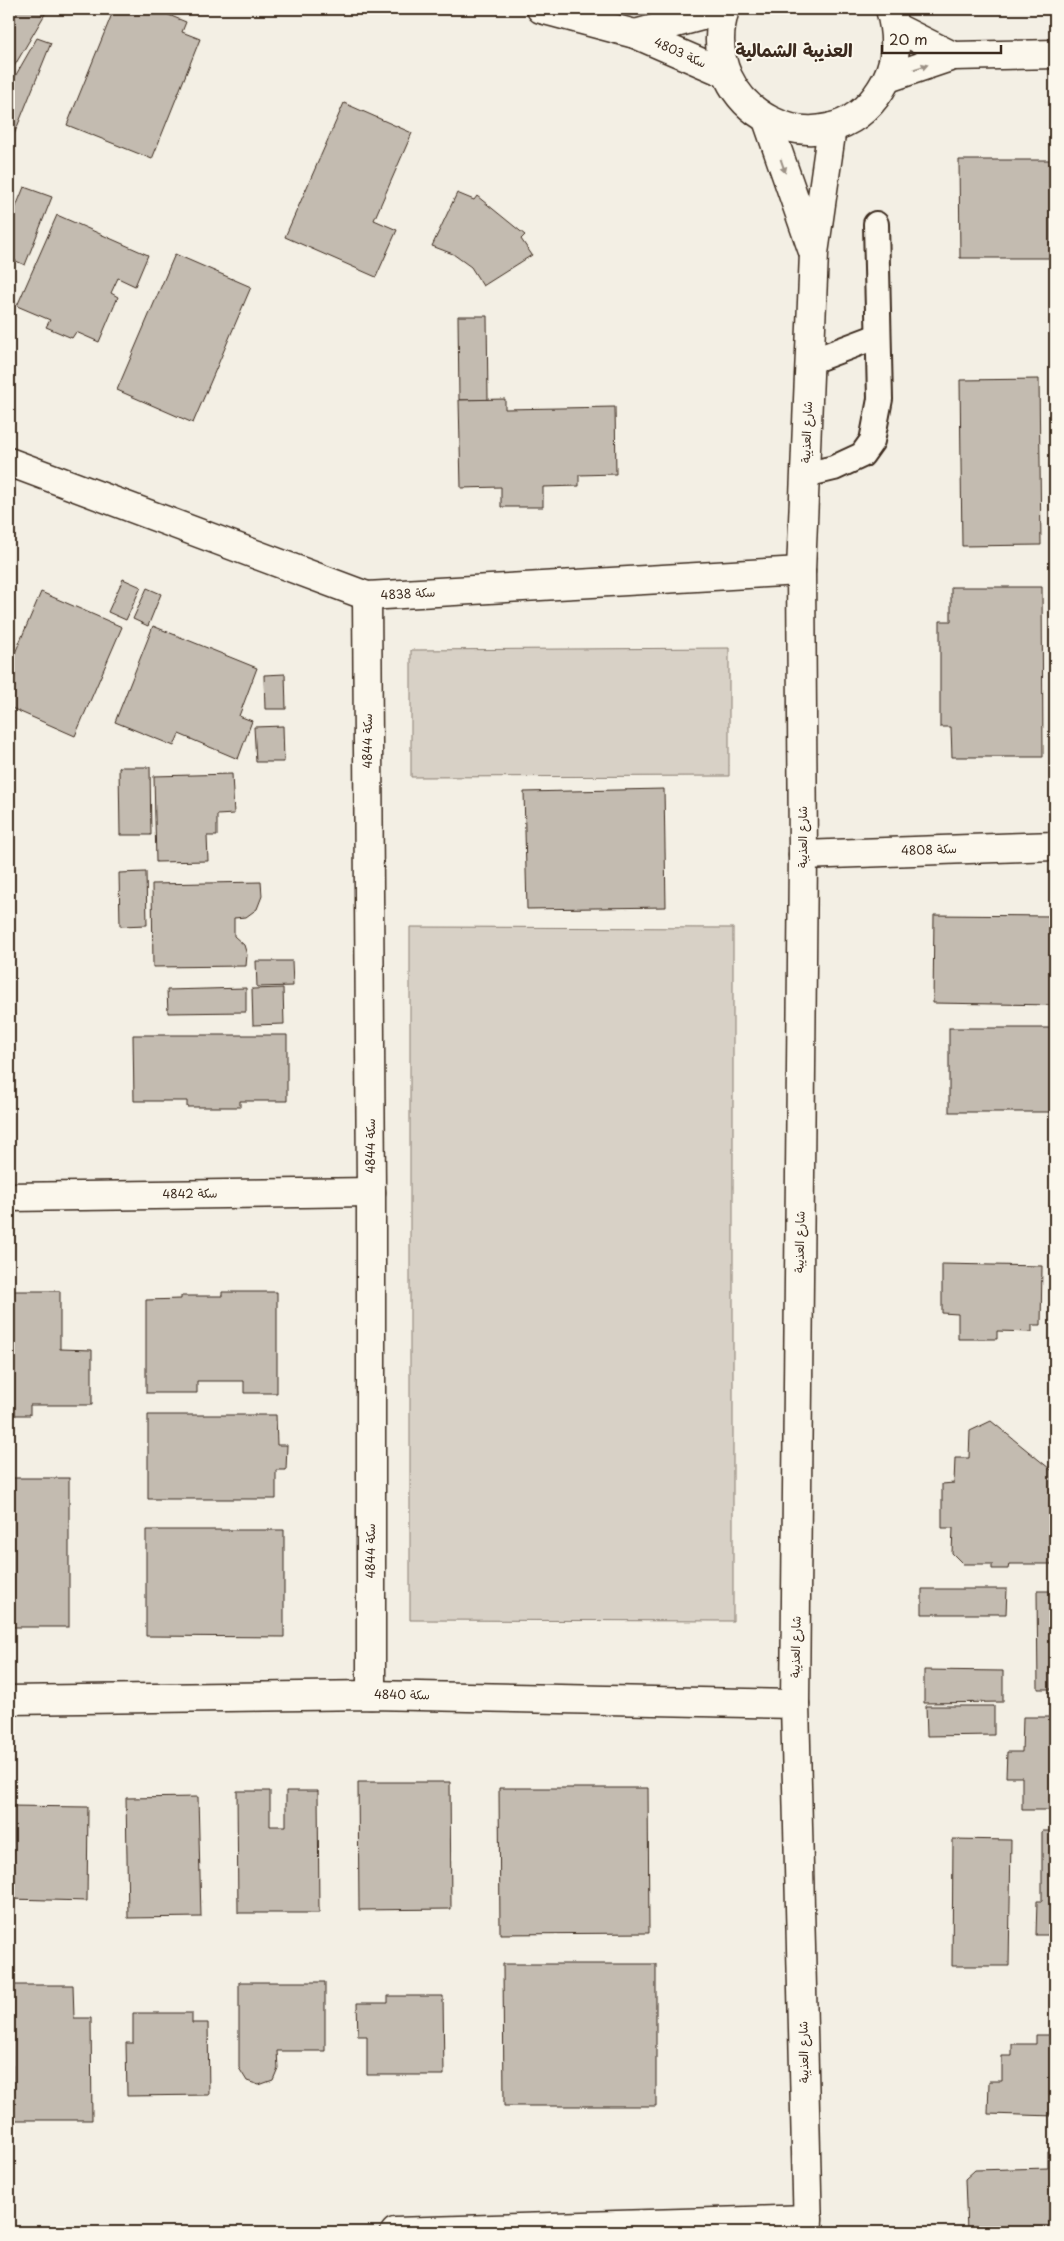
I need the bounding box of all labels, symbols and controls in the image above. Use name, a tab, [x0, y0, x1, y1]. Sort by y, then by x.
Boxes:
scale bar	[882, 22, 1000, 54]
text: 20 m	[889, 27, 928, 50]
street label: سكة 4803	[651, 33, 709, 72]
district label: العذيبة الشمالية	[735, 36, 853, 63]
one-way arrow	[913, 63, 928, 70]
one-way arrow	[779, 159, 787, 174]
street label: شارع العذيبة	[796, 401, 817, 463]
street label: سكة 4838	[380, 583, 436, 603]
street label: سكة 4844	[358, 713, 376, 769]
street label: شارع العذيبة	[793, 806, 812, 868]
street label: سكة 4808	[901, 839, 957, 859]
street label: سكة 4844	[361, 1118, 379, 1174]
street label: سكة 4842	[162, 1184, 218, 1202]
street label: شارع العذيبة	[789, 1211, 810, 1273]
street label: سكة 4844	[361, 1523, 379, 1579]
street label: شارع العذيبة	[785, 1616, 806, 1678]
street label: سكة 4840	[374, 1685, 430, 1703]
street label: شارع العذيبة	[793, 2021, 814, 2083]

